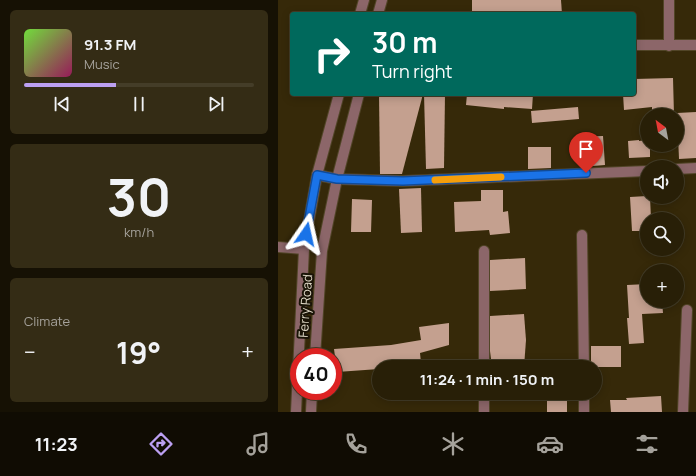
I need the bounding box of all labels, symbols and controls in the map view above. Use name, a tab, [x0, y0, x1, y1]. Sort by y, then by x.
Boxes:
text: 30 m	[372, 23, 437, 61]
icon: right	[306, 28, 358, 80]
text: 91.3 FM	[84, 34, 136, 55]
text: Music	[84, 55, 120, 73]
text: Turn right	[372, 59, 453, 83]
icon: previous	[51, 93, 73, 115]
icon: pause	[128, 93, 150, 115]
icon: next	[205, 93, 227, 115]
north arrow	[640, 108, 684, 152]
map controls	[640, 108, 684, 308]
pin	[569, 132, 603, 173]
icon: arrive	[575, 138, 597, 160]
button: sound	[640, 160, 684, 204]
text: 30	[107, 161, 171, 232]
button: search	[640, 212, 684, 256]
position arrow	[285, 213, 327, 255]
text: km/h	[124, 223, 154, 241]
button: +	[640, 264, 684, 308]
street label: Ferry Road	[294, 274, 316, 338]
text: Climate	[24, 312, 70, 330]
text: 19°	[116, 332, 161, 373]
text: −	[24, 337, 36, 367]
text: +	[241, 337, 254, 367]
speed limit sign: 40	[290, 348, 342, 400]
text: 11:24 · 1 min · 150 m	[420, 369, 554, 390]
icon: directions	[147, 430, 175, 458]
icon: music	[244, 430, 272, 458]
icon: phone	[342, 430, 370, 458]
icon: climate	[439, 430, 467, 458]
icon: car	[536, 430, 564, 458]
icon: filters	[633, 430, 661, 458]
text: 11:23	[35, 432, 78, 456]

